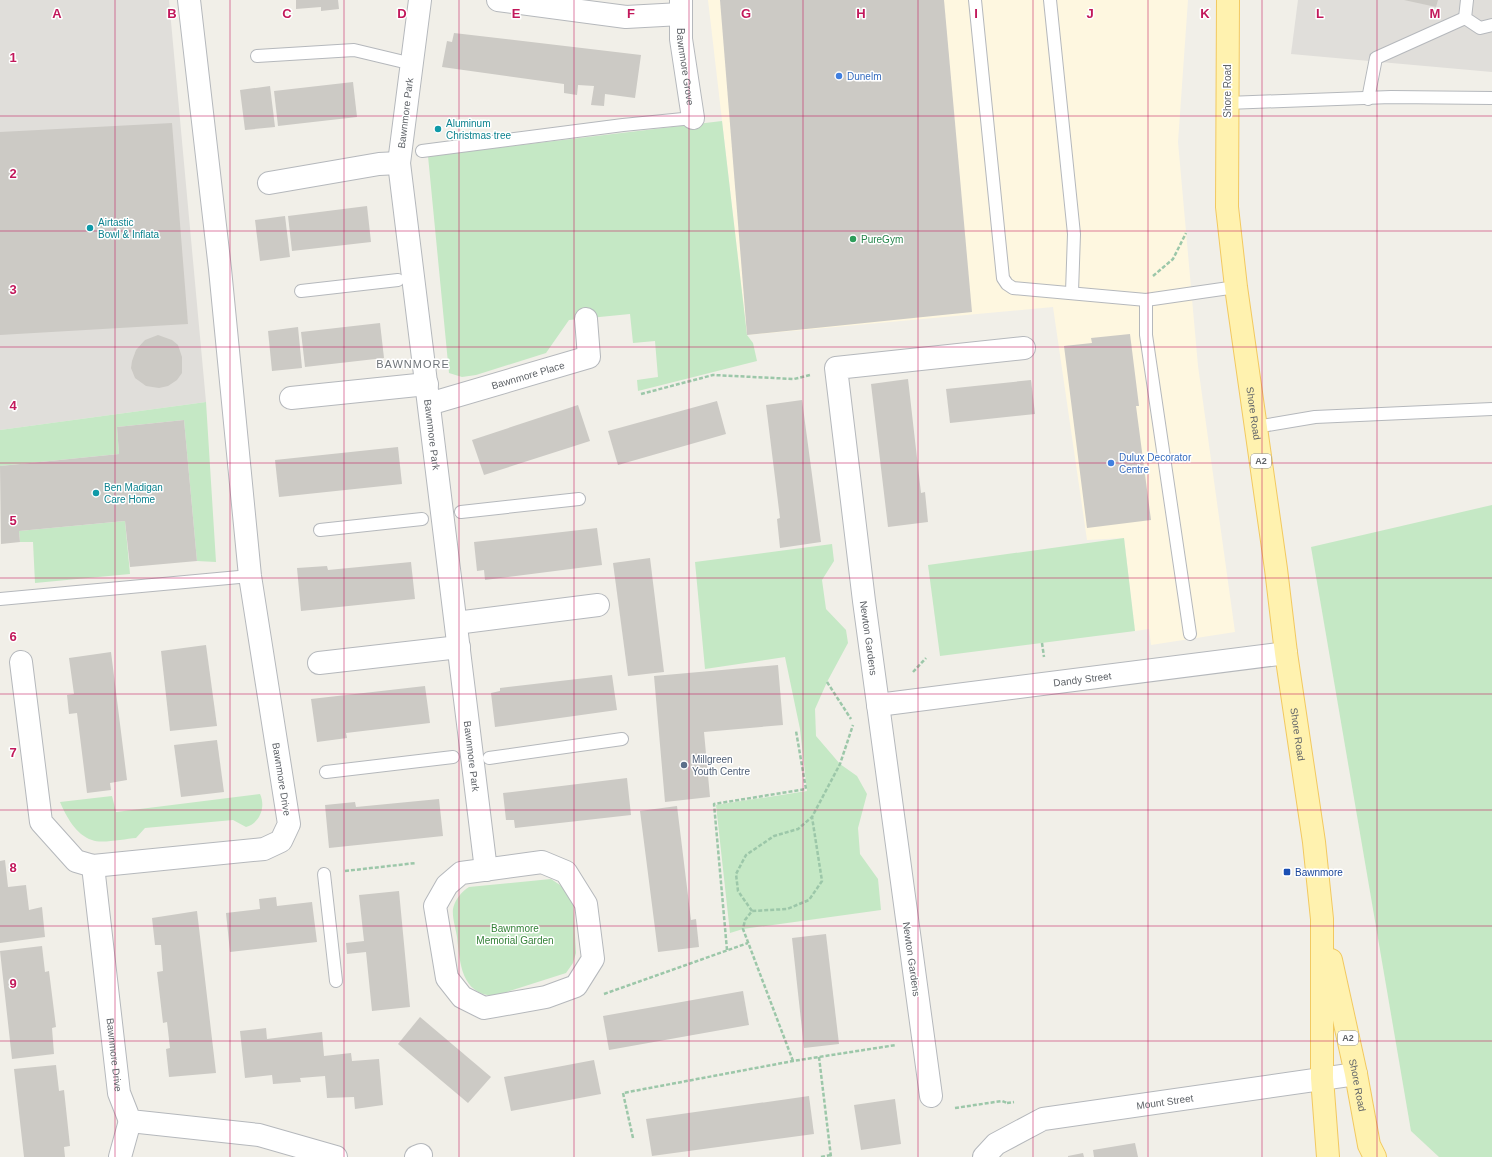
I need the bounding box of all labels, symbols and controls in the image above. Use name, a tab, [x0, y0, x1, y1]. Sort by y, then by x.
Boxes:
text: A	[52, 6, 62, 21]
text: B	[167, 6, 177, 21]
text: C	[282, 6, 292, 21]
text: D	[397, 6, 407, 21]
text: E	[512, 6, 521, 21]
text: F	[627, 6, 635, 21]
text: G	[741, 6, 751, 21]
text: H	[856, 6, 866, 21]
text: I	[974, 6, 978, 21]
text: J	[1086, 6, 1094, 21]
text: K	[1200, 6, 1210, 21]
text: L	[1316, 6, 1324, 21]
text: M	[1430, 6, 1440, 21]
street label: Bawnmore Grove	[675, 28, 696, 107]
text: 1	[9, 50, 17, 65]
street label: Shore Road	[1222, 64, 1233, 118]
marker: Dunelm	[834, 71, 844, 81]
place label: Dunelm	[847, 71, 881, 82]
street label: Bawnmore Park	[396, 76, 415, 149]
place label: Aluminum Christmas tree	[446, 118, 511, 141]
marker: Aluminum Christmas tree	[433, 124, 443, 134]
text: 2	[9, 166, 17, 181]
place label: Airtastic Bowl & Inflata	[98, 217, 160, 240]
marker: Airtastic Bowl & Inflata	[85, 223, 95, 233]
marker: PureGym	[848, 234, 858, 244]
place label: PureGym	[861, 234, 903, 245]
text: 3	[9, 282, 17, 297]
district label: BAWNMORE	[376, 358, 450, 370]
street label: Bawnmore Place	[490, 359, 566, 391]
street label: Shore Road	[1244, 386, 1263, 441]
text: 4	[9, 398, 17, 413]
street label: Bawnmore Park	[422, 399, 442, 472]
place label: Dulux Decorator Centre	[1119, 452, 1192, 475]
road number: A2	[1251, 454, 1271, 468]
marker: Dulux Decorator Centre	[1106, 458, 1116, 468]
place label: Ben Madigan Care Home	[104, 482, 163, 505]
marker: Ben Madigan Care Home	[91, 488, 101, 498]
text: 5	[9, 513, 17, 528]
street label: Newton Gardens	[858, 600, 879, 676]
text: 6	[9, 629, 17, 644]
street label: Dandy Street	[1053, 670, 1112, 689]
street label: Shore Road	[1288, 707, 1307, 761]
street label: Bawnmore Park	[462, 720, 481, 793]
street label: Bawnmore Drive	[270, 742, 293, 817]
text: 7	[9, 745, 17, 760]
place label: Millgreen Youth Centre	[692, 754, 750, 777]
marker: Millgreen Youth Centre	[679, 760, 689, 770]
text: 8	[9, 860, 17, 875]
marker: Bawnmore	[1282, 867, 1292, 877]
place label: Bawnmore	[1295, 867, 1343, 878]
street label: Newton Gardens	[901, 921, 922, 997]
park label: Bawnmore Memorial Garden	[476, 923, 554, 946]
text: 9	[9, 976, 17, 991]
street label: Bawnmore Drive	[104, 1017, 124, 1093]
road number: A2	[1338, 1031, 1358, 1045]
street label: Shore Road	[1347, 1058, 1368, 1112]
street label: Mount Street	[1136, 1092, 1194, 1112]

